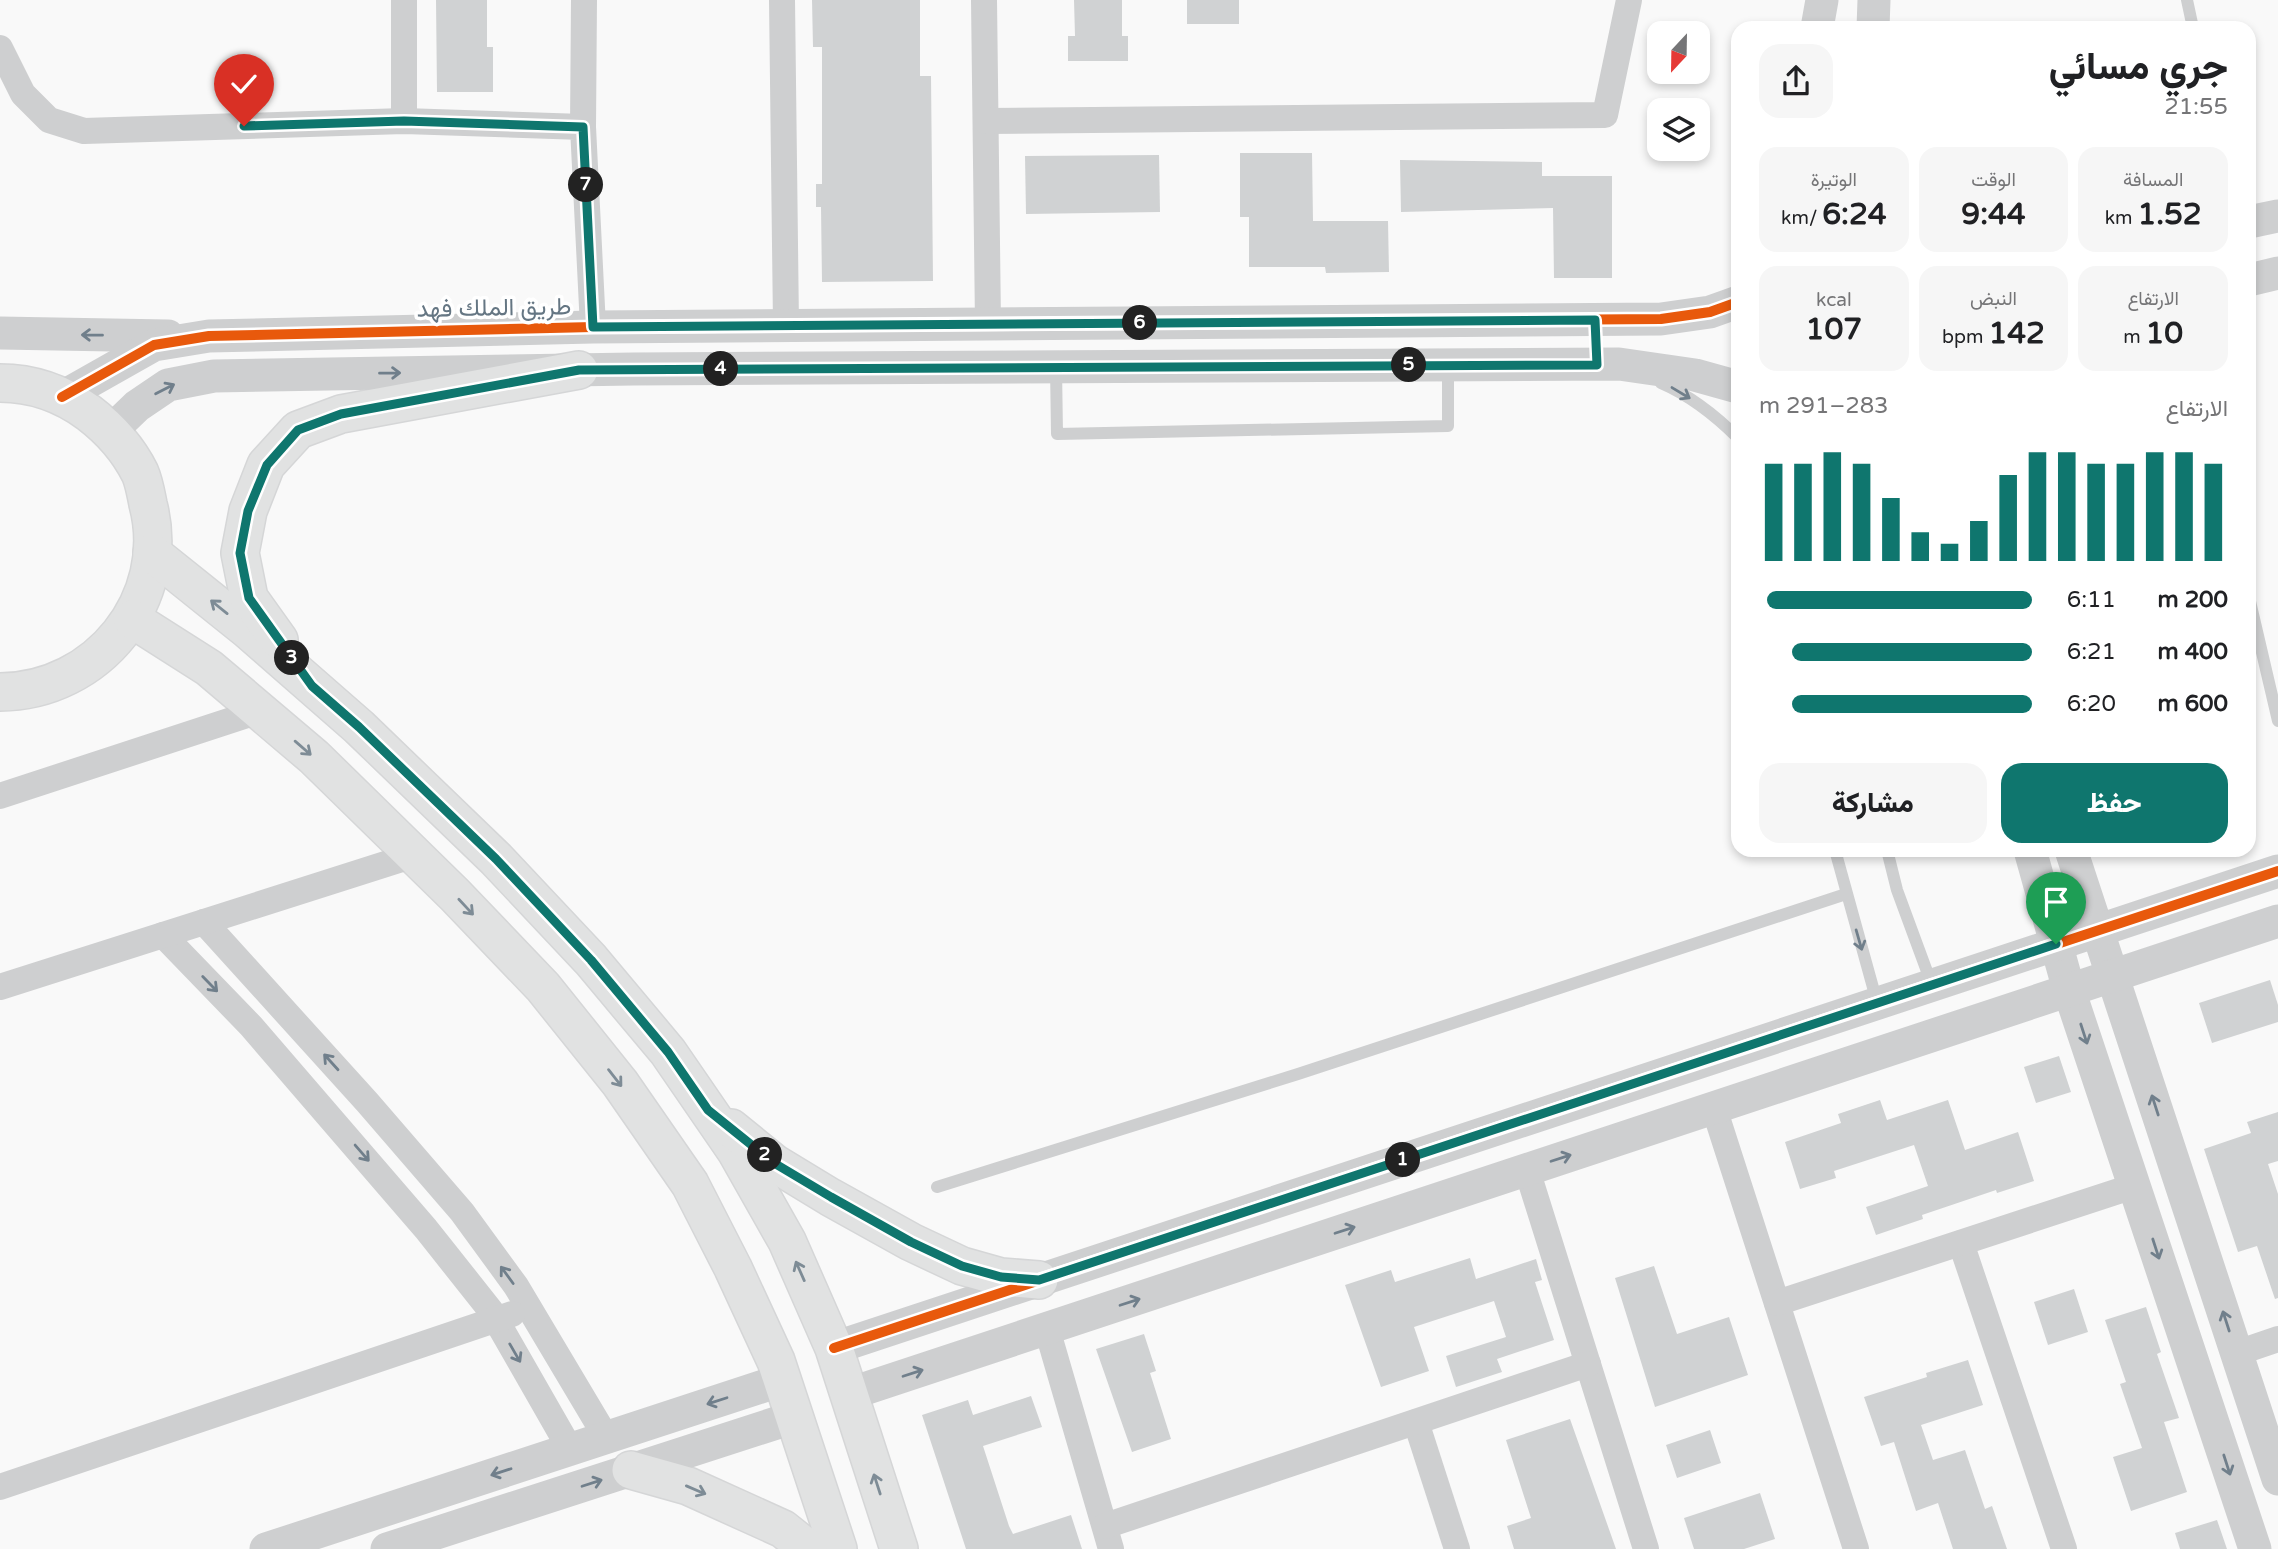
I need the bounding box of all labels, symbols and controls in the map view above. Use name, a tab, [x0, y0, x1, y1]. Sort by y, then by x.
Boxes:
north arrow	[1647, 21, 1710, 84]
map controls	[1647, 21, 1710, 161]
button: share	[1759, 44, 1833, 118]
text: جري مسائي	[2049, 44, 2228, 90]
pin	[214, 54, 274, 126]
icon: check	[225, 65, 263, 103]
text: 21:55	[2164, 93, 2228, 121]
button: layers	[1647, 98, 1710, 161]
pin: 7	[568, 168, 604, 202]
text: الوتيرة	[1811, 169, 1857, 191]
text: الوقت	[1971, 169, 2016, 191]
text: المسافة	[2123, 169, 2183, 191]
text: 7	[580, 173, 591, 195]
text: 6:24	[1822, 196, 1887, 233]
text: 9:44	[1961, 196, 2026, 233]
text: 1.52	[2137, 196, 2202, 233]
text: /km	[1781, 207, 1822, 229]
text: km	[2105, 207, 2137, 229]
text: النبض	[1970, 288, 2017, 310]
text: الارتفاع	[2127, 288, 2179, 310]
text: kcal	[1816, 289, 1852, 311]
street label: طريق الملك فهد	[416, 292, 572, 324]
pin: 6	[1122, 306, 1158, 340]
text: 6	[1134, 311, 1145, 333]
text: 107	[1806, 311, 1862, 348]
text: 142	[1988, 315, 2045, 352]
text: 10	[2146, 315, 2183, 352]
text: bpm	[1942, 326, 1988, 348]
text: m	[2123, 326, 2146, 348]
one-way arrow	[81, 328, 104, 342]
pin: 5	[1392, 348, 1426, 382]
pin: 4	[704, 352, 738, 386]
text: 5	[1403, 353, 1414, 375]
text: 4	[715, 357, 726, 379]
one-way arrow	[378, 366, 401, 380]
one-way arrow	[154, 382, 175, 396]
one-way arrow	[1670, 386, 1690, 400]
text: 283–291 m	[1759, 392, 1889, 420]
text: الارتفاع	[2166, 395, 2228, 423]
text: 6:11	[2067, 586, 2116, 614]
text: 200 m	[2158, 586, 2228, 614]
one-way arrow	[210, 599, 228, 615]
text: 6:21	[2067, 638, 2116, 666]
text: 400 m	[2158, 638, 2228, 666]
pin: 3	[274, 640, 310, 676]
text: 3	[286, 646, 297, 668]
text: 6:20	[2067, 690, 2116, 718]
text: 600 m	[2158, 690, 2228, 718]
one-way arrow	[294, 740, 312, 756]
button: مشاركة	[1759, 763, 1987, 843]
button: حفظ	[2001, 763, 2228, 843]
pin	[2026, 872, 2086, 944]
icon: arrive	[2037, 883, 2075, 921]
one-way arrow	[458, 898, 475, 915]
one-way arrow	[1853, 929, 1866, 951]
one-way arrow	[202, 975, 219, 992]
one-way arrow	[2079, 1022, 2091, 1044]
one-way arrow	[323, 1053, 339, 1071]
one-way arrow	[608, 1069, 623, 1087]
one-way arrow	[2148, 1094, 2160, 1116]
pin: 2	[748, 1138, 782, 1172]
pin: 1	[1386, 1142, 1420, 1178]
text: 2	[759, 1143, 770, 1165]
one-way arrow	[354, 1144, 370, 1162]
text: 1	[1397, 1148, 1408, 1170]
one-way arrow	[1550, 1151, 1572, 1163]
one-way arrow	[1334, 1223, 1356, 1235]
one-way arrow	[2150, 1238, 2163, 1260]
one-way arrow	[793, 1260, 806, 1282]
one-way arrow	[500, 1266, 514, 1285]
one-way arrow	[1118, 1294, 1140, 1307]
one-way arrow	[2219, 1310, 2232, 1332]
one-way arrow	[508, 1343, 522, 1363]
one-way arrow	[902, 1365, 924, 1378]
one-way arrow	[707, 1396, 729, 1408]
one-way arrow	[2222, 1454, 2234, 1476]
one-way arrow	[490, 1466, 512, 1479]
one-way arrow	[870, 1474, 883, 1496]
one-way arrow	[580, 1476, 602, 1488]
one-way arrow	[685, 1484, 706, 1497]

